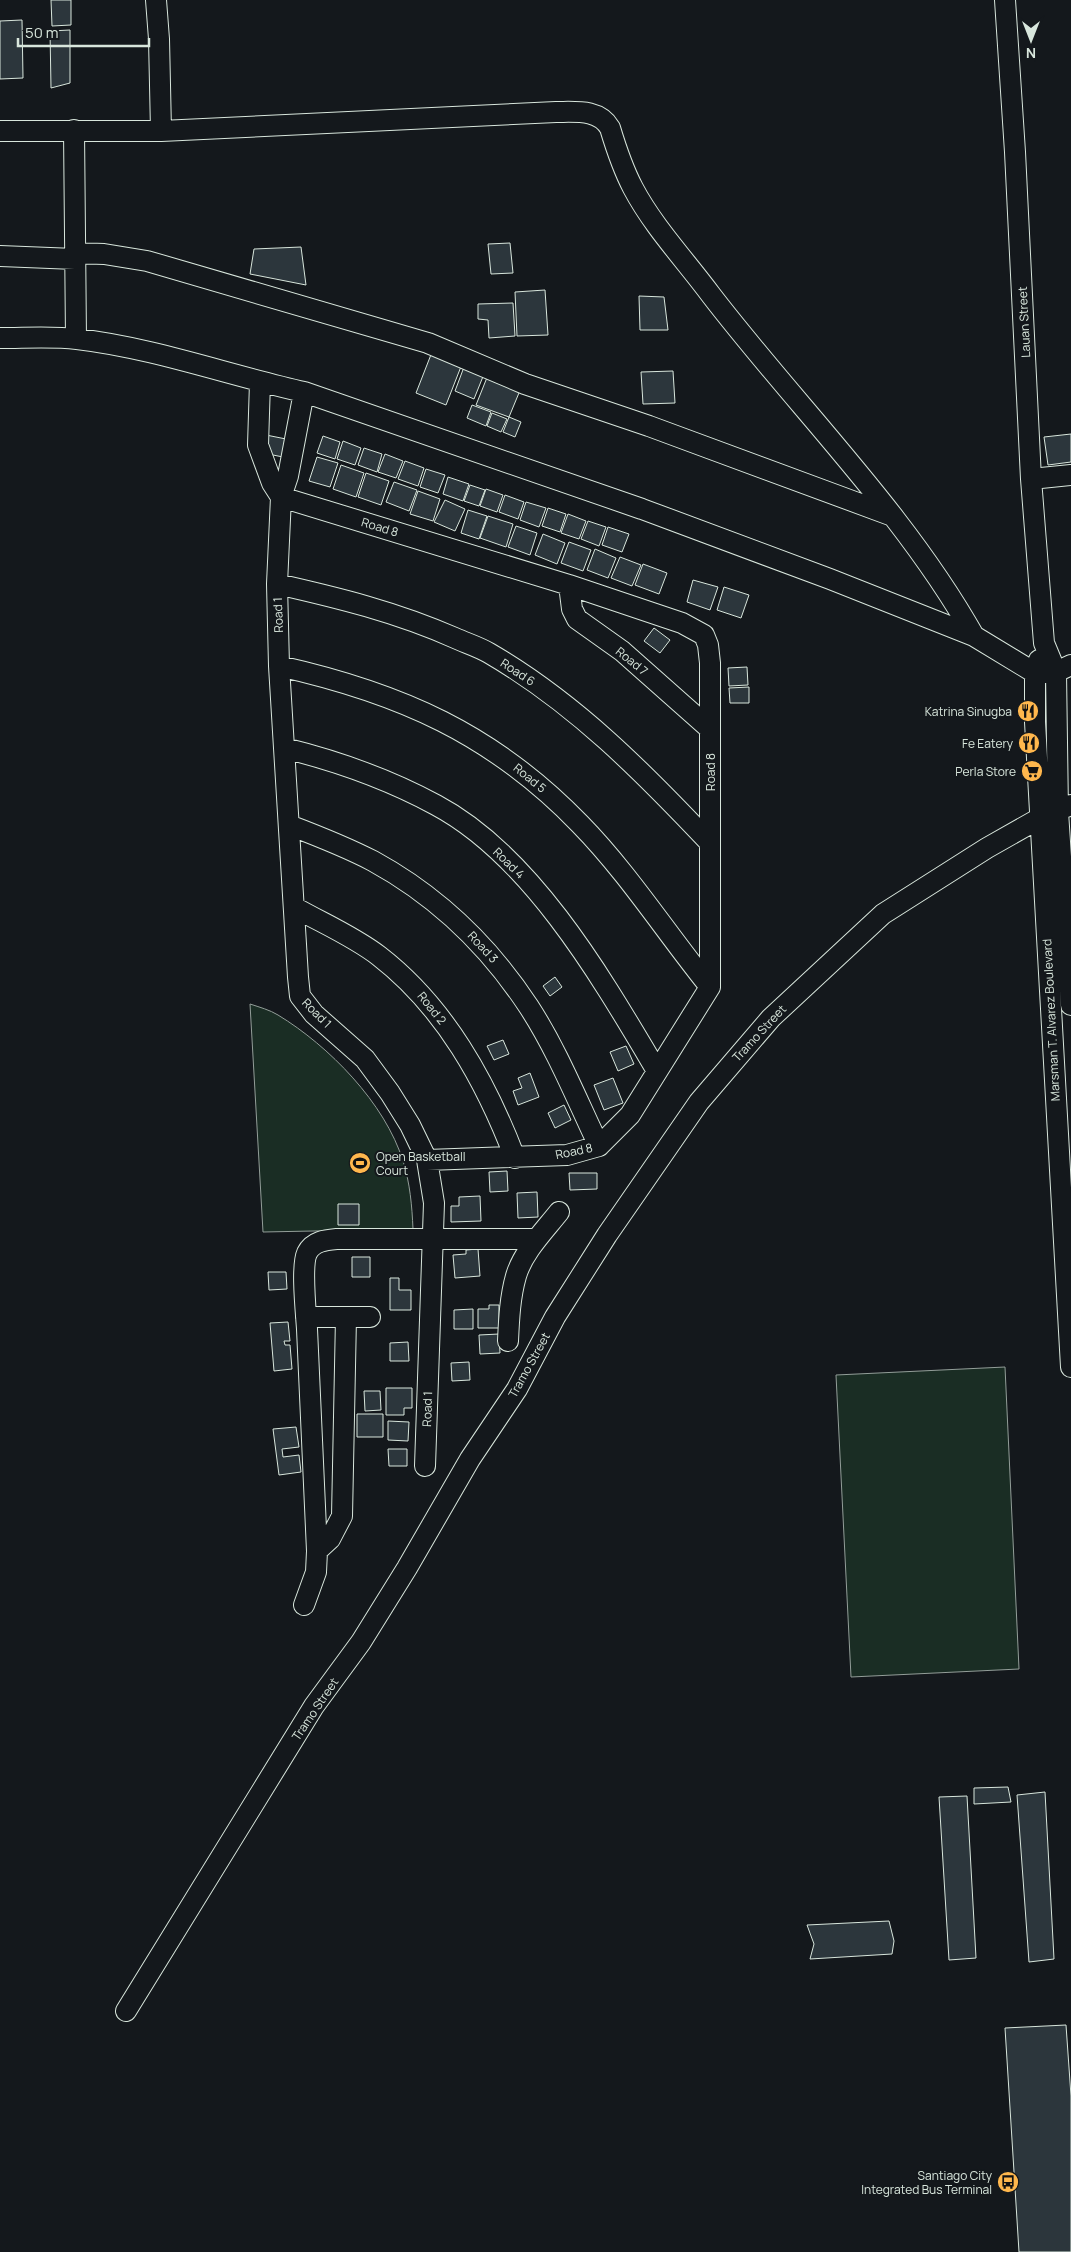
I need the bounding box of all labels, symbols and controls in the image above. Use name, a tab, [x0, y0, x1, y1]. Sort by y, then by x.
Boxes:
scale bar	[18, 15, 149, 47]
north arrow	[1006, 15, 1056, 65]
text: 50 m	[25, 22, 59, 43]
text: N	[1026, 44, 1036, 63]
street label: Lauan Street	[1014, 286, 1034, 358]
street label: Road 8	[359, 513, 401, 541]
street label: Road 1	[269, 597, 287, 633]
street label: Road 7	[612, 643, 652, 679]
street label: Road 6	[497, 654, 539, 690]
restaurant icon: Katrina Sinugba	[1016, 699, 1040, 723]
place label: Katrina Sinugba	[925, 703, 1012, 720]
restaurant icon: Fe Eatery	[1017, 731, 1041, 755]
place label: Fe Eatery	[962, 735, 1014, 752]
street label: Road 8	[702, 753, 719, 791]
supermarket icon: Perla Store	[1020, 759, 1044, 783]
street label: Road 5	[510, 760, 550, 797]
place label: Perla Store	[955, 763, 1016, 780]
street label: Road 4	[489, 844, 529, 882]
street label: Road 3	[464, 927, 502, 967]
street label: Marsman T. Alvarez Boulevard	[1038, 938, 1064, 1102]
street label: Road 2	[414, 988, 451, 1028]
street label: Road 1	[298, 994, 336, 1032]
street label: Tramo Street	[728, 1001, 790, 1065]
street label: Road 8	[554, 1139, 594, 1163]
place label: Open Basketball Court	[376, 1148, 466, 1179]
sports icon: Open Basketball Court	[348, 1151, 372, 1175]
street label: Tramo Street	[504, 1329, 554, 1401]
street label: Road 1	[418, 1391, 436, 1427]
street label: Tramo Street	[288, 1674, 342, 1744]
place label: Santiago City Integrated Bus Terminal	[861, 2167, 993, 2198]
bus stop icon: Santiago City Integrated Bus Terminal	[996, 2170, 1020, 2194]

